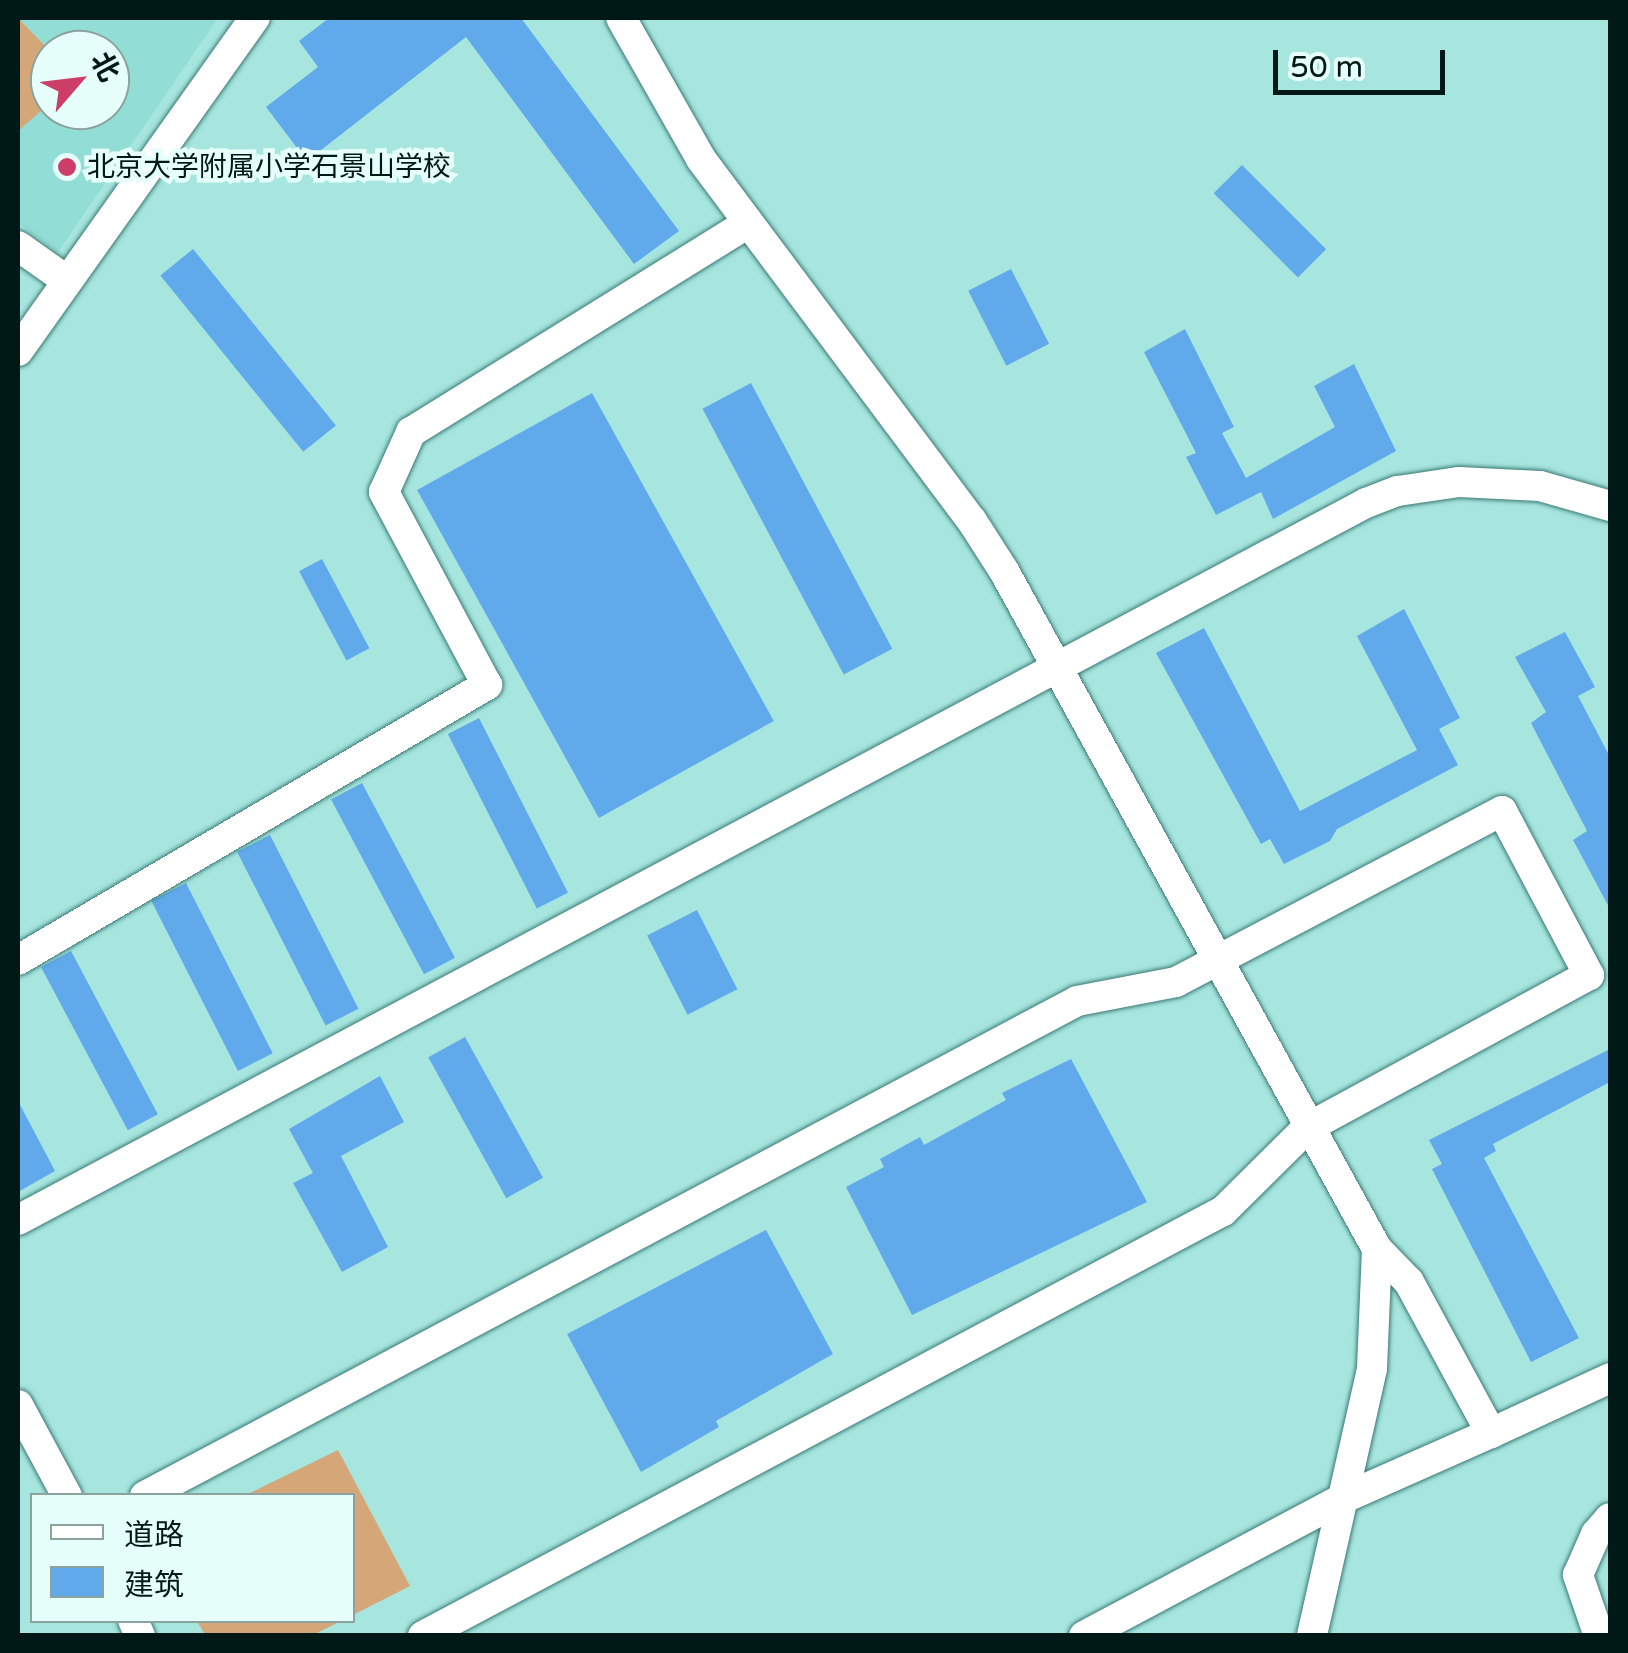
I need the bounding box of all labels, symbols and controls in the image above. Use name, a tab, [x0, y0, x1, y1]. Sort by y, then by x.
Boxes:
north arrow	[30, 30, 130, 130]
scale bar	[1278, 30, 1450, 92]
text: 北	[83, 46, 126, 87]
text: 50 m	[1290, 49, 1363, 86]
place label: 北京大学附属小学石景山学校	[87, 150, 451, 184]
marker: 北京大学附属小学石景山学校	[56, 156, 78, 178]
legend	[30, 1493, 355, 1623]
text: 道路	[124, 1517, 184, 1554]
text: 建筑	[124, 1567, 184, 1604]

